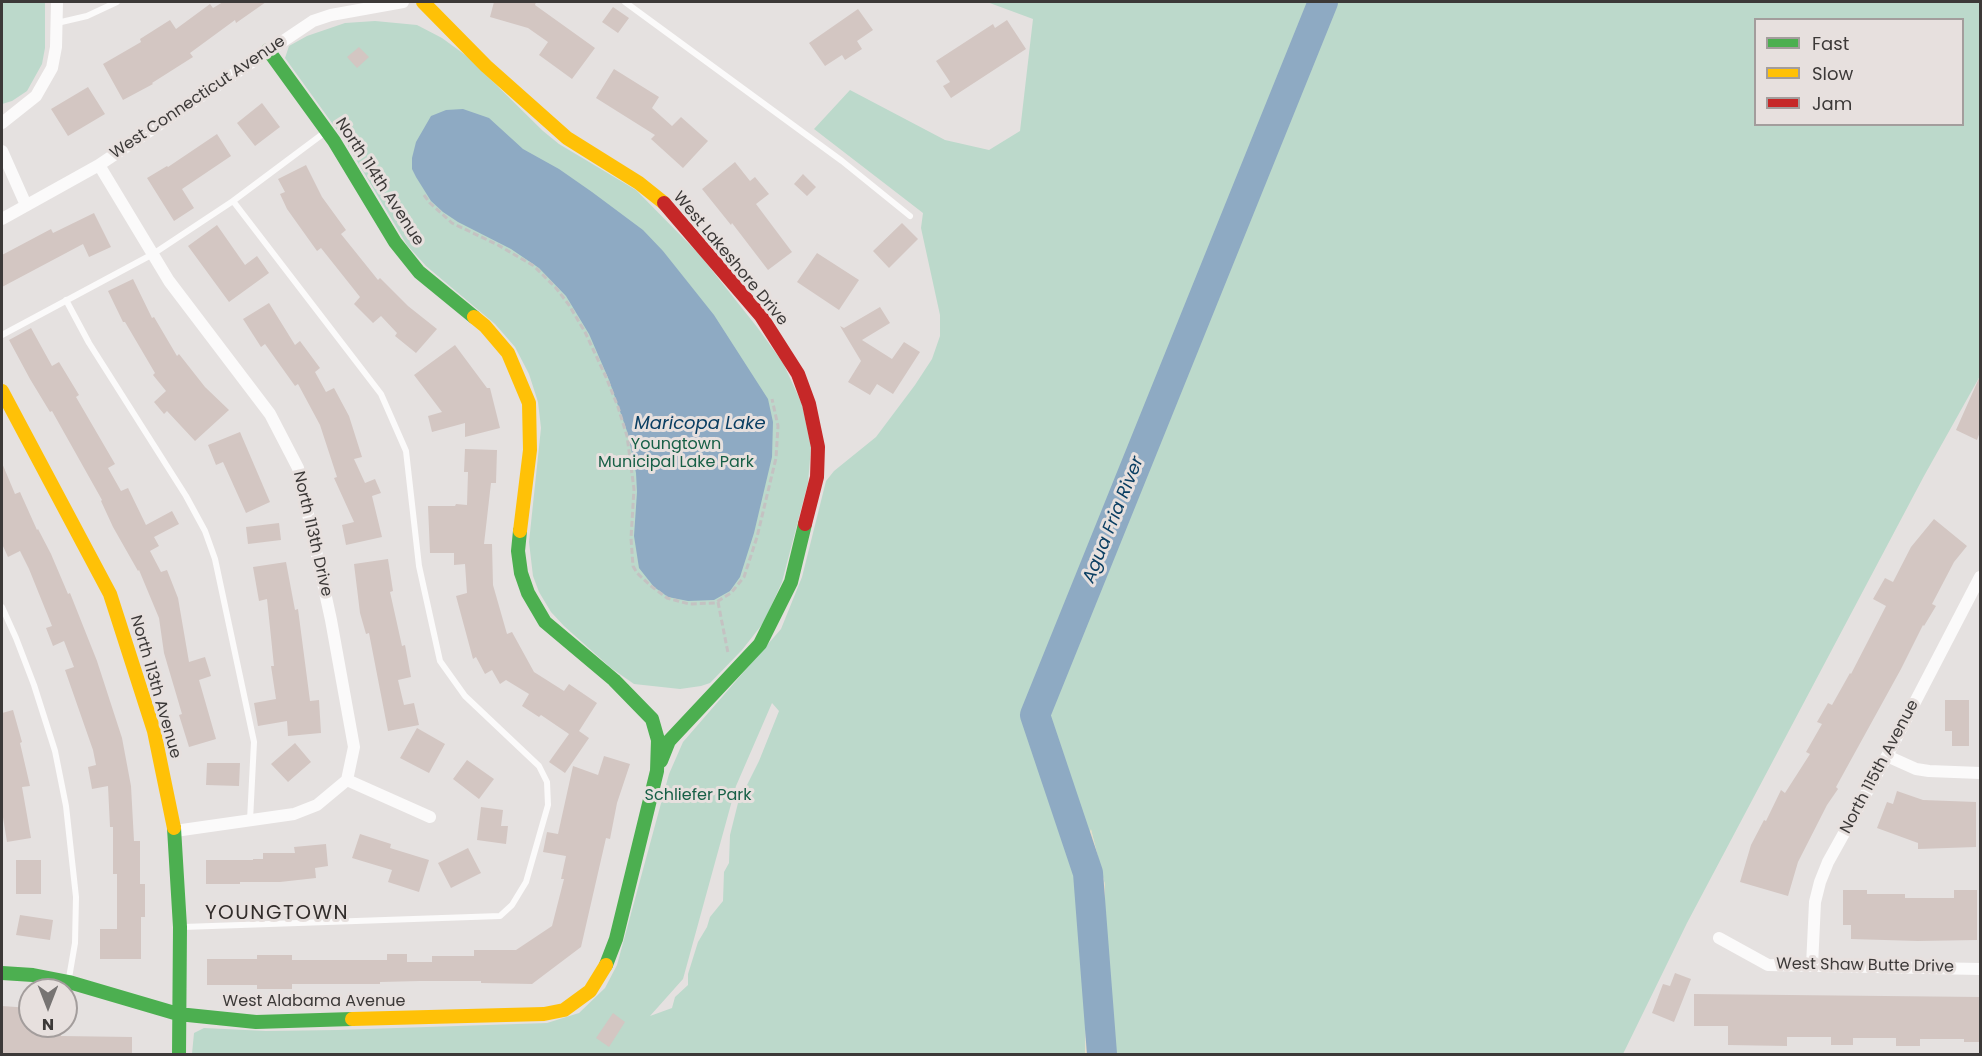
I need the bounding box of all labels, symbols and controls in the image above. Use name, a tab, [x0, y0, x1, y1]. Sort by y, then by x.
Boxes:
legend	[1754, 18, 1964, 126]
text: Fast	[1812, 31, 1849, 56]
street label: West Connecticut Avenue	[107, 32, 289, 164]
text: Slow	[1812, 61, 1853, 86]
text: Jam	[1812, 91, 1852, 116]
street label: North 114th Avenue	[331, 114, 427, 250]
street label: West Lakeshore Drive	[668, 188, 792, 330]
water label: Maricopa Lake	[634, 413, 766, 435]
park label: Youngtown Municipal Lake Park	[598, 435, 754, 473]
water label: Agua Fria River	[1079, 454, 1149, 586]
street label: North 113th Drive	[288, 470, 336, 598]
street label: North 113th Avenue	[125, 613, 185, 761]
street label: North 115th Avenue	[1837, 697, 1923, 837]
park label: Schliefer Park	[645, 786, 751, 806]
district label: YOUNGTOWN	[205, 902, 349, 926]
street label: West Shaw Butte Drive	[1776, 955, 1954, 977]
north arrow	[18, 978, 78, 1038]
street label: West Alabama Avenue	[223, 992, 405, 1012]
text: N	[42, 1013, 54, 1036]

